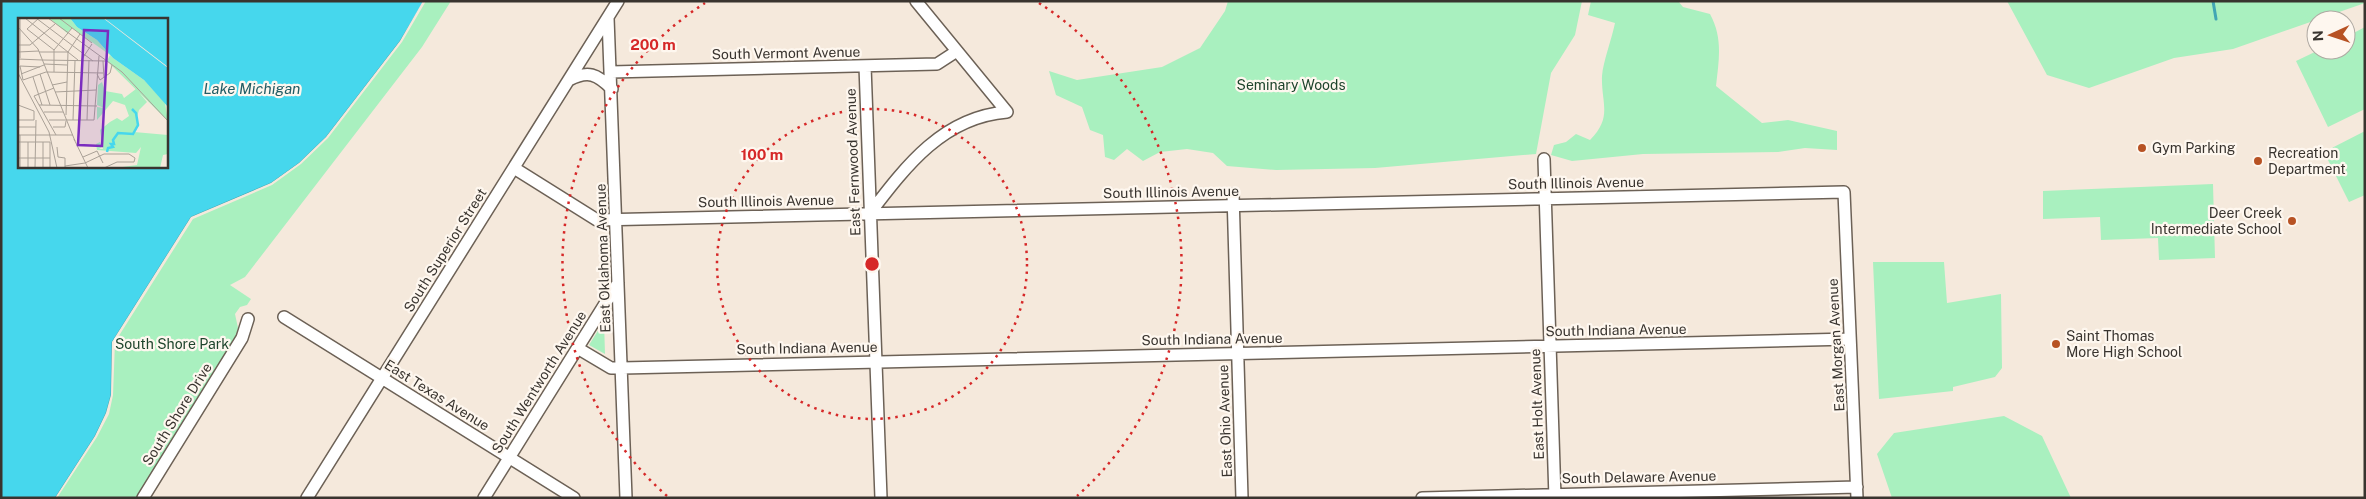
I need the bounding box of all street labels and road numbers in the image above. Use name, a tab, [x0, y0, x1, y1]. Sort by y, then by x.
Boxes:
street label: South Vermont Avenue	[711, 44, 861, 62]
street label: East Fernwood Avenue	[842, 88, 864, 236]
street label: South Illinois Avenue	[1508, 174, 1644, 192]
street label: East Oklahoma Avenue	[592, 183, 614, 333]
street label: South Illinois Avenue	[1103, 183, 1239, 201]
street label: South Superior Street	[400, 185, 490, 315]
street label: South Illinois Avenue	[698, 192, 834, 210]
street label: East Morgan Avenue	[1825, 278, 1847, 412]
street label: South Wentworth Avenue	[489, 308, 589, 456]
street label: South Indiana Avenue	[1545, 321, 1687, 339]
street label: South Indiana Avenue	[1141, 330, 1283, 348]
street label: South Indiana Avenue	[736, 339, 878, 357]
street label: East Holt Avenue	[1527, 348, 1547, 460]
street label: East Texas Avenue	[382, 356, 492, 434]
street label: South Shore Drive	[139, 360, 215, 468]
street label: East Ohio Avenue	[1215, 364, 1235, 478]
street label: South Delaware Avenue	[1561, 468, 1717, 486]

